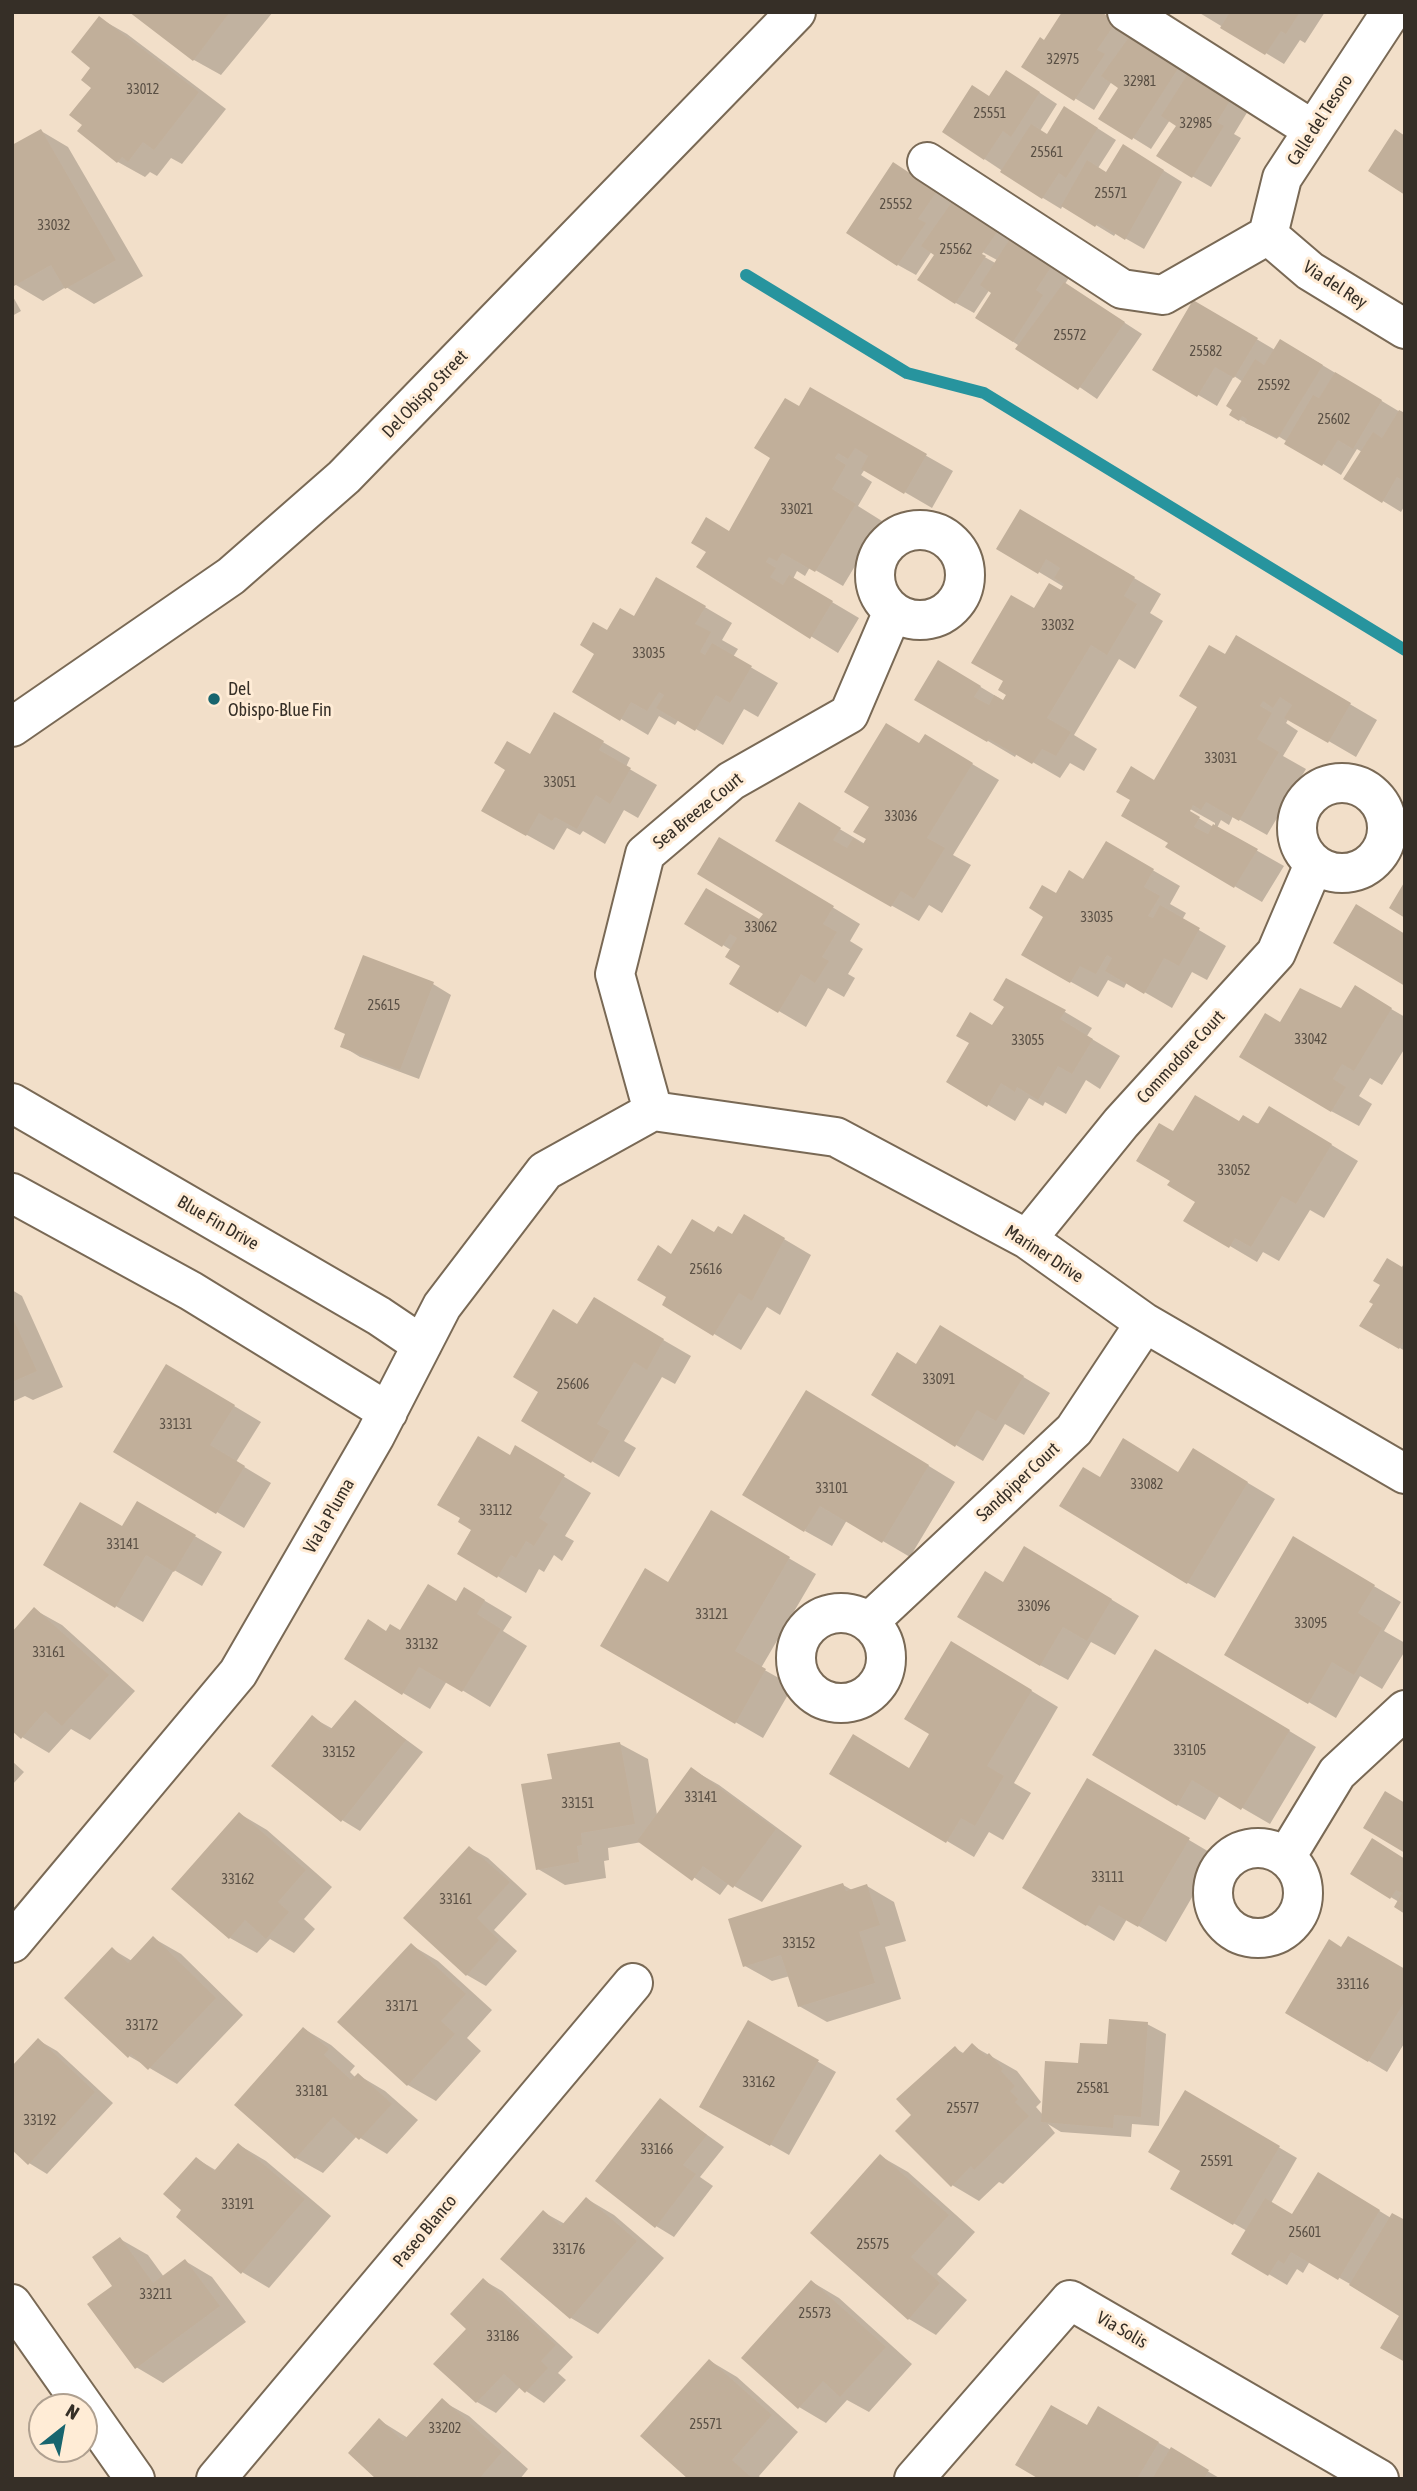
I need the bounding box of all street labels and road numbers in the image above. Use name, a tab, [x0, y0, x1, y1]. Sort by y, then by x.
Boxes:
street label: Calle del Tesoro	[1283, 71, 1357, 169]
street label: Via del Rey	[1299, 256, 1371, 314]
street label: Del Obispo Street	[378, 346, 472, 442]
street label: Sea Breeze Court	[649, 768, 747, 854]
street label: Commodore Court	[1132, 1006, 1230, 1108]
street label: Blue Fin Drive	[174, 1191, 262, 1255]
street label: Mariner Drive	[1001, 1221, 1087, 1287]
street label: Sandpiper Court	[972, 1438, 1064, 1526]
street label: Via la Pluma	[299, 1475, 359, 1557]
street label: Paseo Blanco	[389, 2190, 461, 2272]
street label: Via Solis	[1093, 2307, 1151, 2353]

